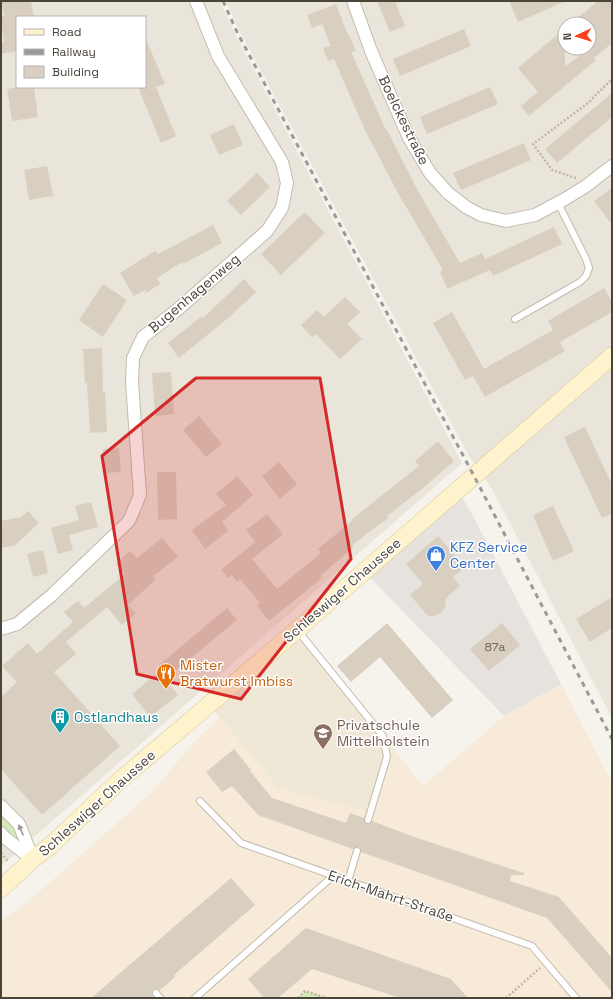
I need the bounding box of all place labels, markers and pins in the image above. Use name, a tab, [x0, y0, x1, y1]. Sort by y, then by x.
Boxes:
place label: KFZ Service Center	[450, 538, 528, 572]
shop icon: KFZ Service Center	[425, 544, 447, 572]
place label: Mister Bratwurst Imbiss	[180, 656, 293, 690]
restaurant icon: Mister Bratwurst Imbiss	[155, 662, 177, 690]
building icon: Ostlandhaus	[49, 706, 71, 734]
place label: Ostlandhaus	[74, 708, 159, 726]
place label: Privatschule Mittelholstein	[337, 716, 430, 750]
school or university icon: Privatschule Mittelholstein	[312, 722, 334, 750]

